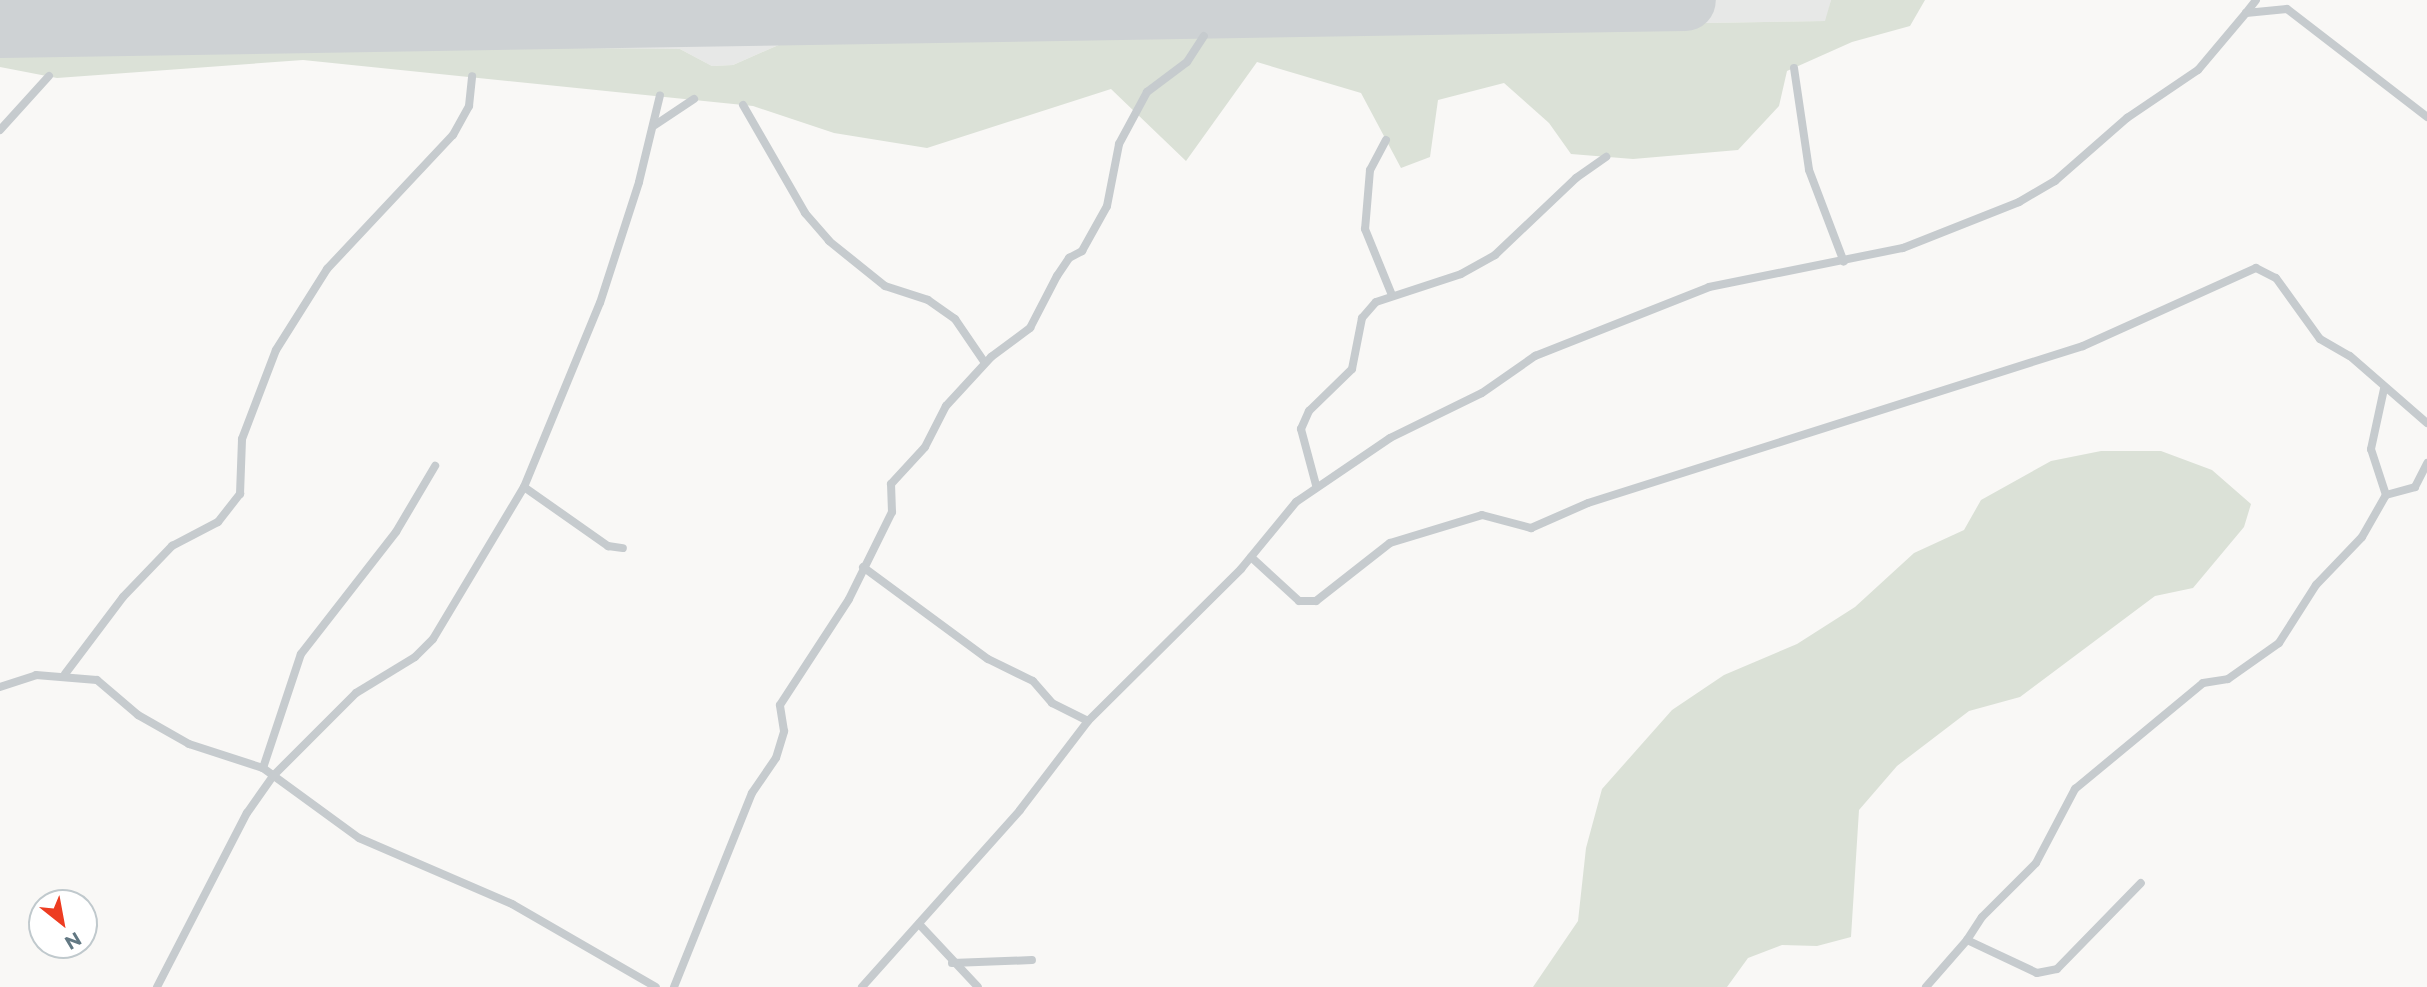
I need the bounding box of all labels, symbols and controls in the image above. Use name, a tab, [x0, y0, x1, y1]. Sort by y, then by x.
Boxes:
north arrow	[28, 889, 98, 959]
text: N	[61, 927, 86, 955]

